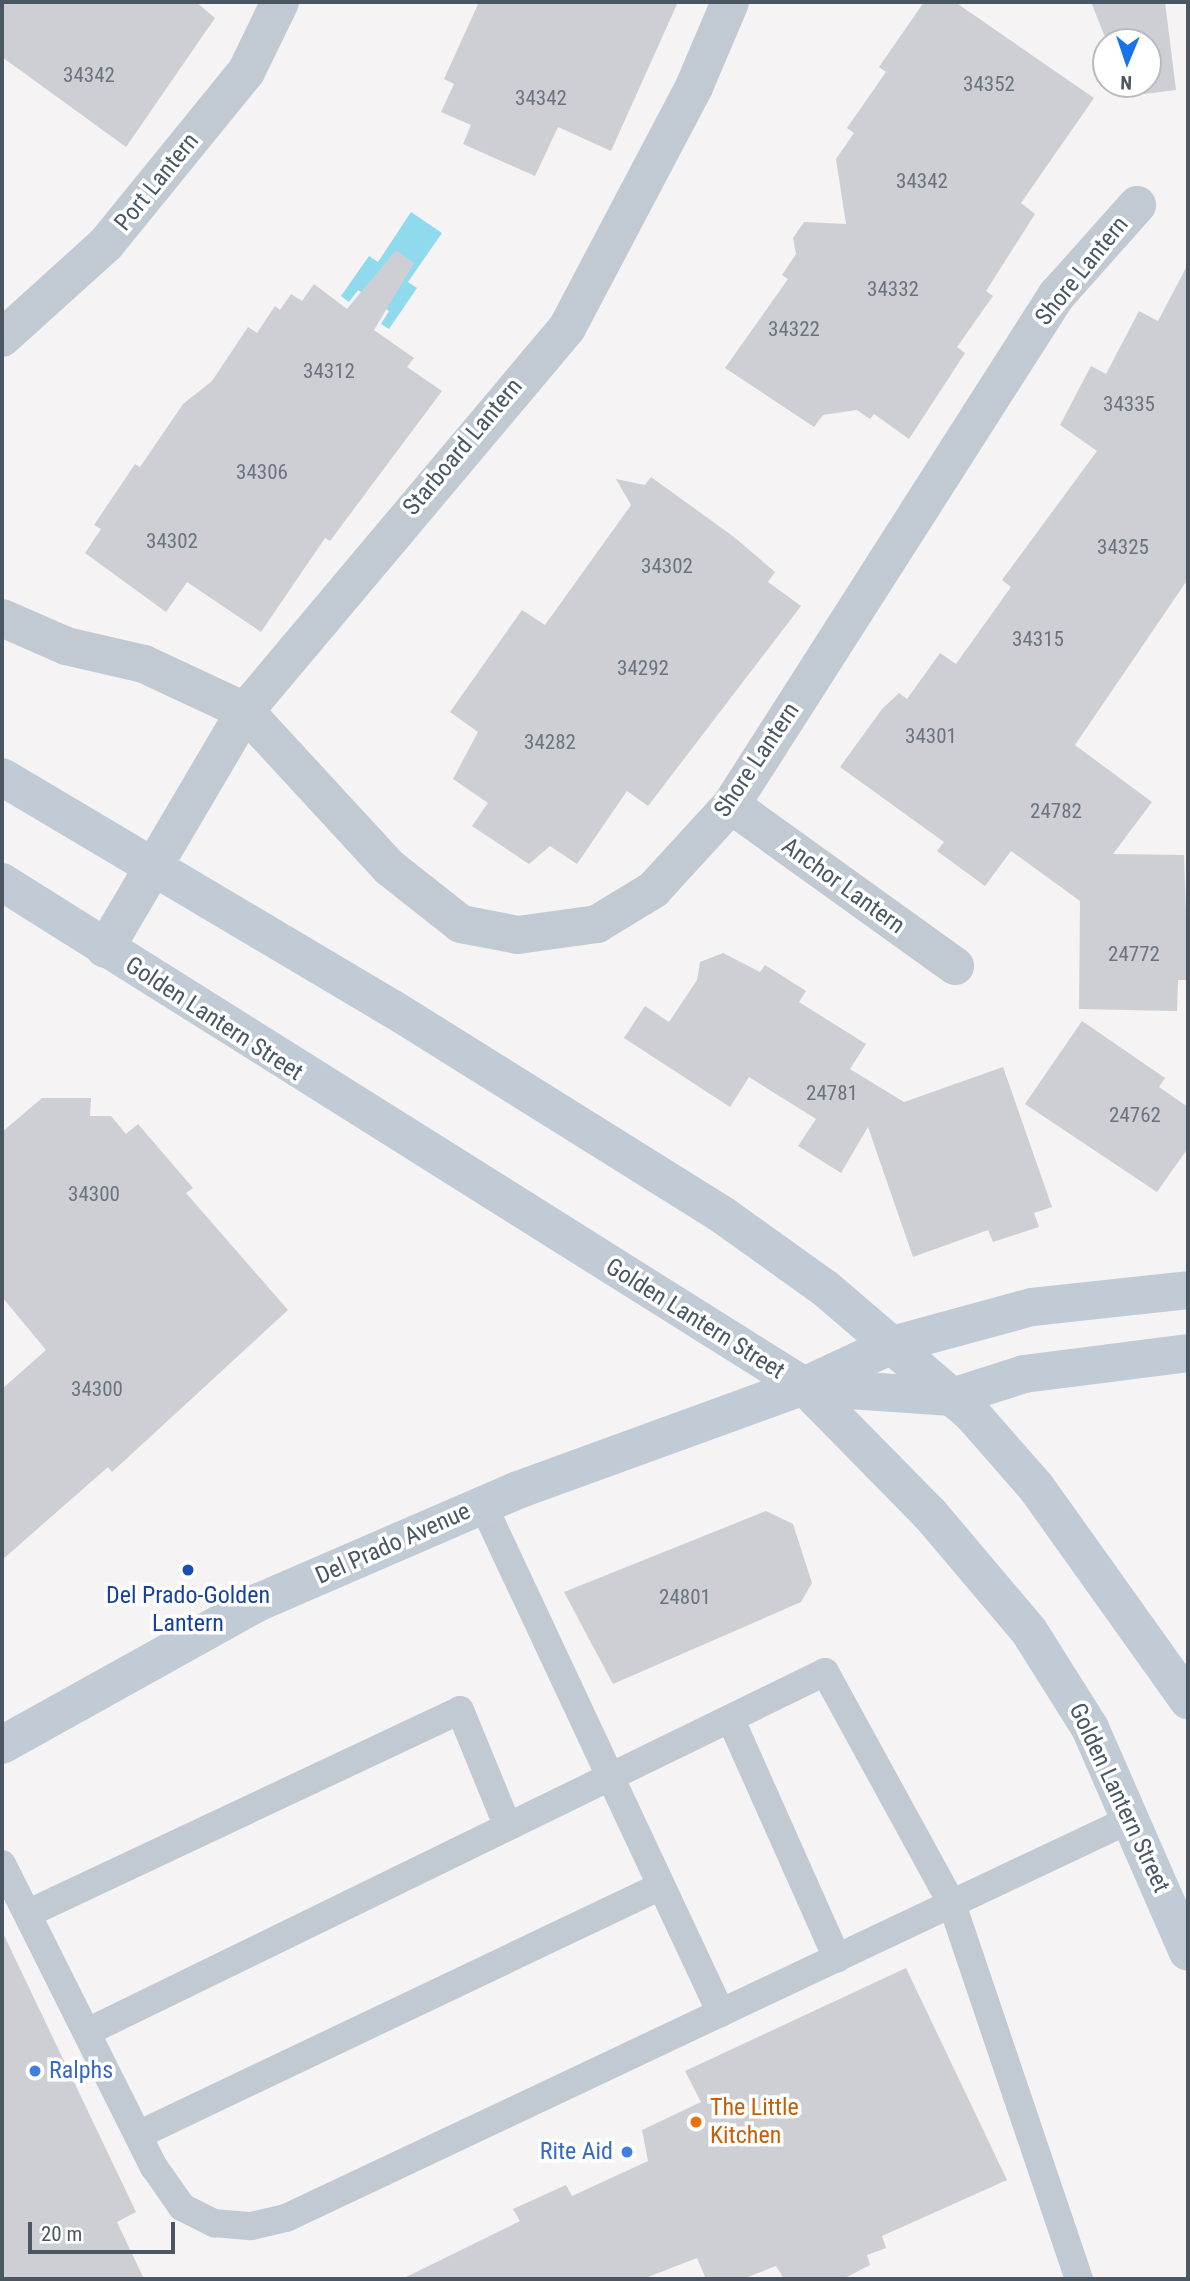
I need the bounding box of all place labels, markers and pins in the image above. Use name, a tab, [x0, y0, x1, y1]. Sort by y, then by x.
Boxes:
marker: Del Prado-Golden Lantern	[180, 1562, 196, 1578]
place label: Del Prado-Golden Lantern	[106, 1582, 270, 1638]
place label: Ralphs	[49, 2057, 113, 2085]
marker: Ralphs	[27, 2063, 43, 2079]
place label: The Little Kitchen	[710, 2094, 799, 2150]
marker: The Little Kitchen	[688, 2114, 704, 2130]
place label: Rite Aid	[540, 2138, 613, 2166]
marker: Rite Aid	[619, 2144, 635, 2160]

